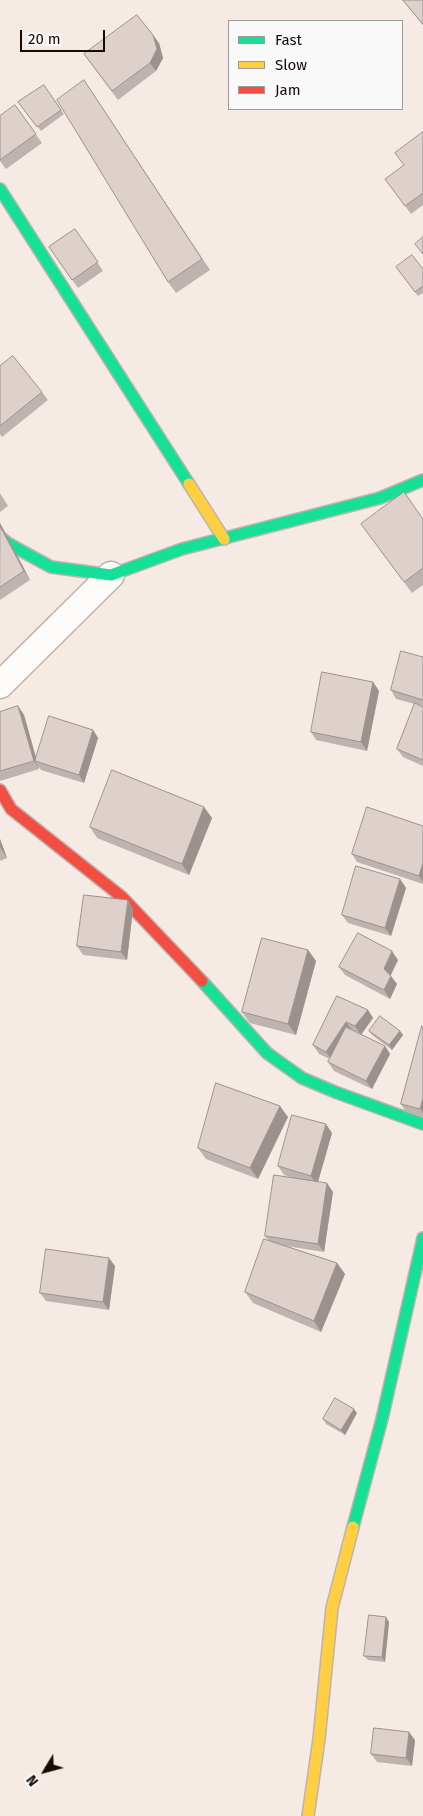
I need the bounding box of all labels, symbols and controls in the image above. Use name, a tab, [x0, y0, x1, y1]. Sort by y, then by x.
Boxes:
scale bar	[22, 20, 108, 52]
legend	[228, 20, 403, 110]
text: 20 m	[28, 30, 61, 48]
text: Fast	[275, 31, 302, 49]
text: Slow	[275, 56, 307, 74]
text: Jam	[275, 81, 301, 99]
north arrow	[20, 1746, 70, 1796]
text: N	[23, 1772, 42, 1789]

